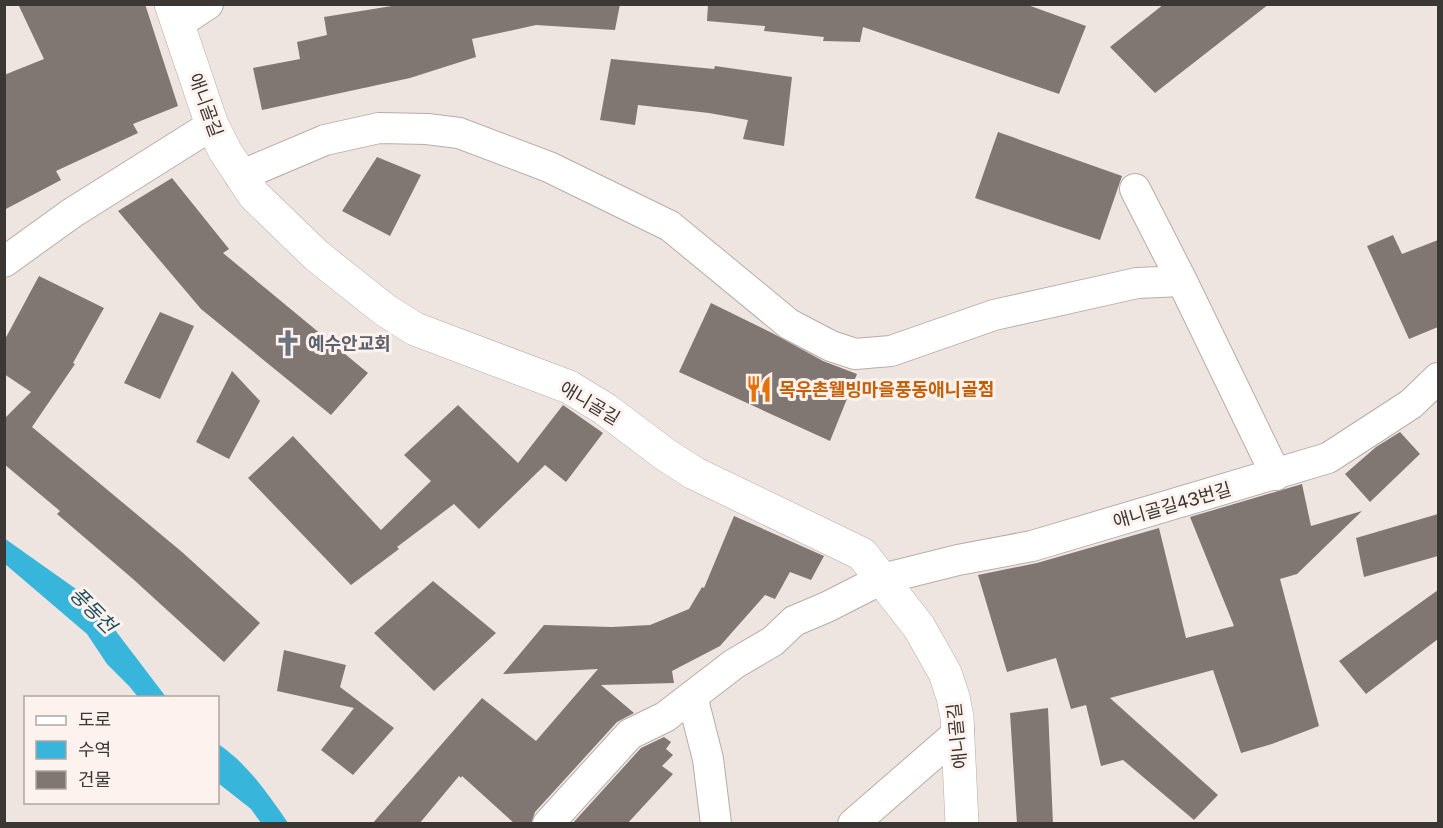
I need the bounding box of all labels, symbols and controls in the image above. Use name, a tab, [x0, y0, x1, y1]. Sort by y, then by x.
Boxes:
street label: 애니골길	[185, 70, 227, 140]
church icon: 예수안교회	[273, 328, 303, 358]
place label: 예수안교회	[308, 333, 391, 354]
restaurant icon: 목우촌웰빙마을풍동애니골점	[744, 374, 774, 404]
street label: 애니골길	[556, 377, 624, 429]
place label: 목우촌웰빙마을풍동애니골점	[779, 379, 994, 400]
street label: 애니골길43번길	[1110, 478, 1234, 532]
water label: 풍동천	[65, 582, 123, 640]
legend	[24, 696, 219, 804]
street label: 애니골길	[943, 702, 971, 770]
text: 도로	[78, 709, 111, 730]
text: 수역	[78, 739, 111, 760]
text: 건물	[78, 769, 111, 790]

